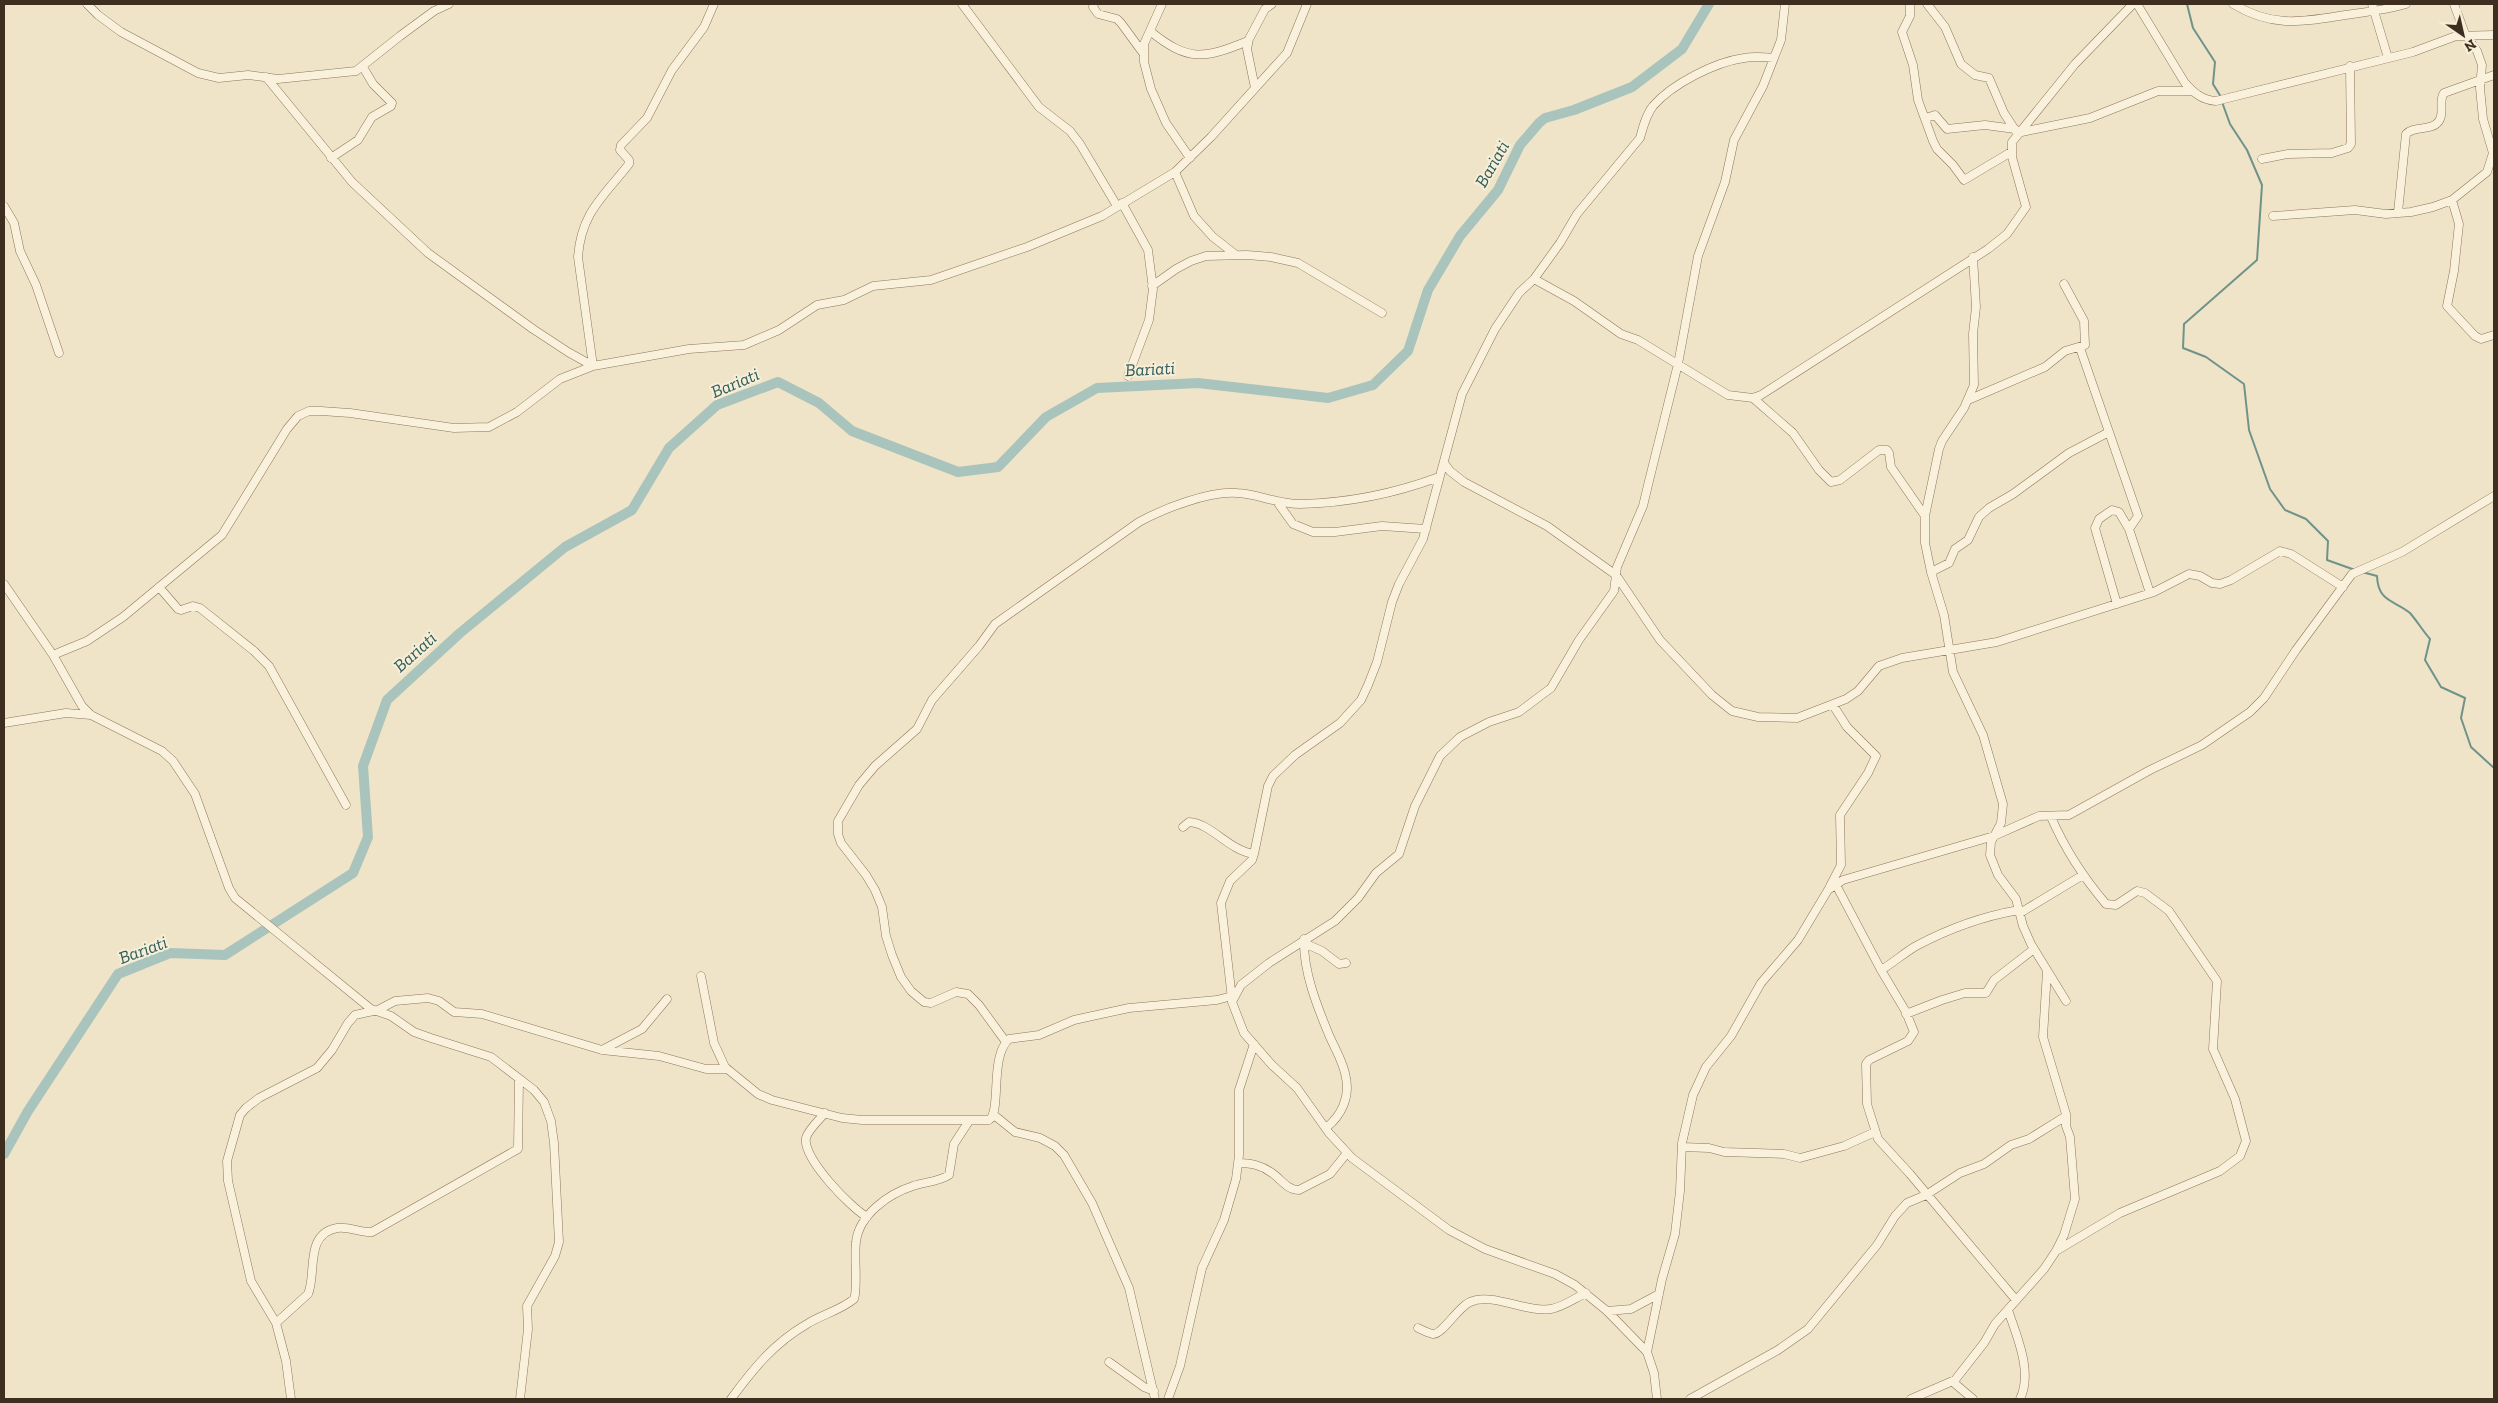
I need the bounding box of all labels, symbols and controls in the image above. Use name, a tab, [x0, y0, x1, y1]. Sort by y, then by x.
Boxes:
north arrow	[2438, 10, 2488, 60]
text: N	[2461, 35, 2479, 56]
water label: Bariati	[1470, 137, 1514, 191]
water label: Bariati	[1124, 357, 1176, 381]
water label: Bariati	[708, 363, 762, 403]
water label: Bariati	[389, 627, 441, 677]
water label: Bariati	[116, 931, 170, 969]

